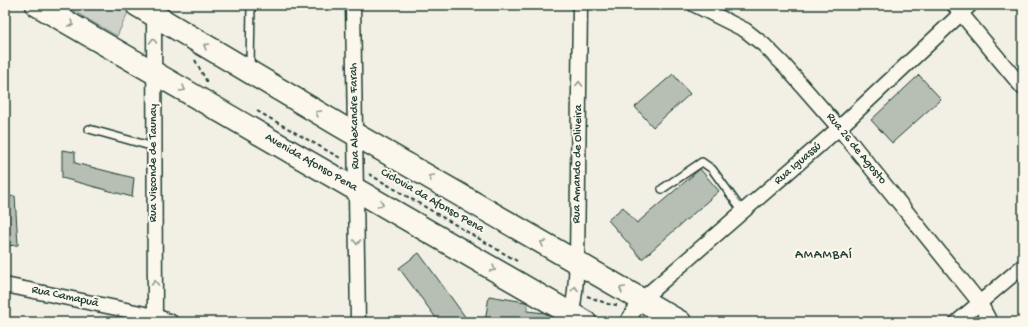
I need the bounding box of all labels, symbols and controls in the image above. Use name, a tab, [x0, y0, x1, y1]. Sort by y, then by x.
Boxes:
one-way arrow	[67, 20, 74, 27]
one-way arrow	[149, 38, 157, 44]
one-way arrow	[203, 43, 210, 50]
street label: Rua Alexandre Farah	[347, 62, 363, 169]
one-way arrow	[575, 81, 584, 87]
one-way arrow	[179, 85, 187, 92]
street label: Rua Visconde de Taunay	[147, 104, 161, 222]
street label: Rua Amando de Oliveira	[570, 104, 586, 224]
one-way arrow	[315, 110, 322, 117]
street label: Rua 26 de Agosto	[823, 110, 889, 188]
street label: Avenida Afonso Pena	[262, 131, 360, 195]
street label: Rua Iguassú	[772, 139, 825, 188]
street label: Ciclovia da Afonso Pena	[378, 166, 487, 237]
one-way arrow	[428, 175, 435, 182]
one-way arrow	[376, 199, 384, 206]
one-way arrow	[353, 239, 361, 245]
one-way arrow	[540, 240, 547, 247]
district label: AMAMBAÍ	[795, 247, 853, 263]
one-way arrow	[489, 264, 496, 271]
one-way arrow	[151, 280, 159, 286]
street label: Rua Camapuã	[30, 283, 100, 311]
one-way arrow	[571, 285, 580, 292]
one-way arrow	[619, 286, 626, 293]

